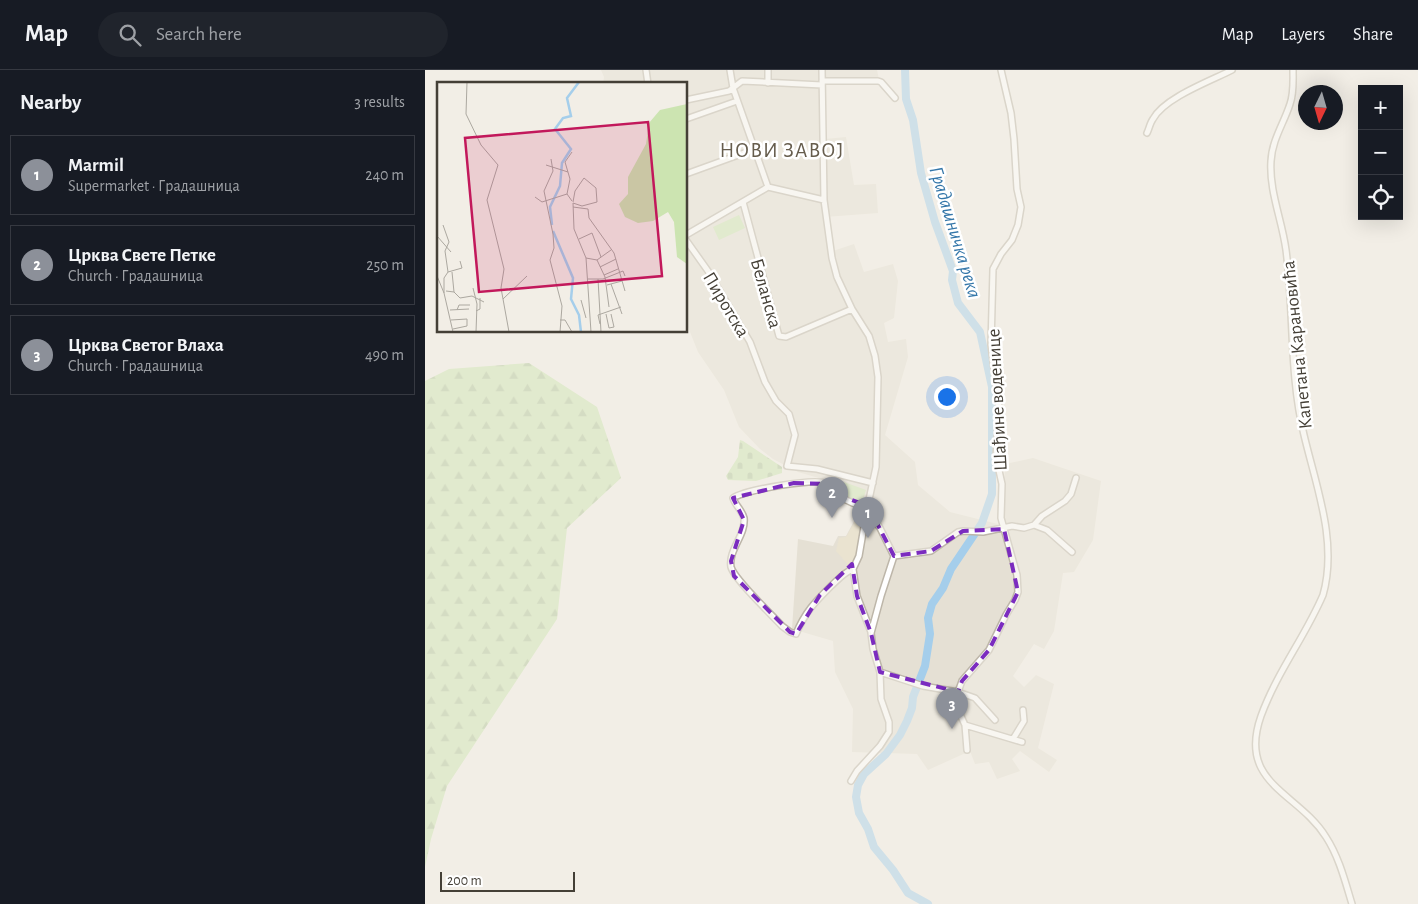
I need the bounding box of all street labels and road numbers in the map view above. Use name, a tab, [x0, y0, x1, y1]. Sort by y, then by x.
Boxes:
street label: Беланска	[747, 256, 785, 331]
street label: Капетана Карановића	[1279, 259, 1316, 430]
street label: Пиротска	[699, 269, 753, 341]
street label: Шађине воденице	[984, 328, 1011, 472]

